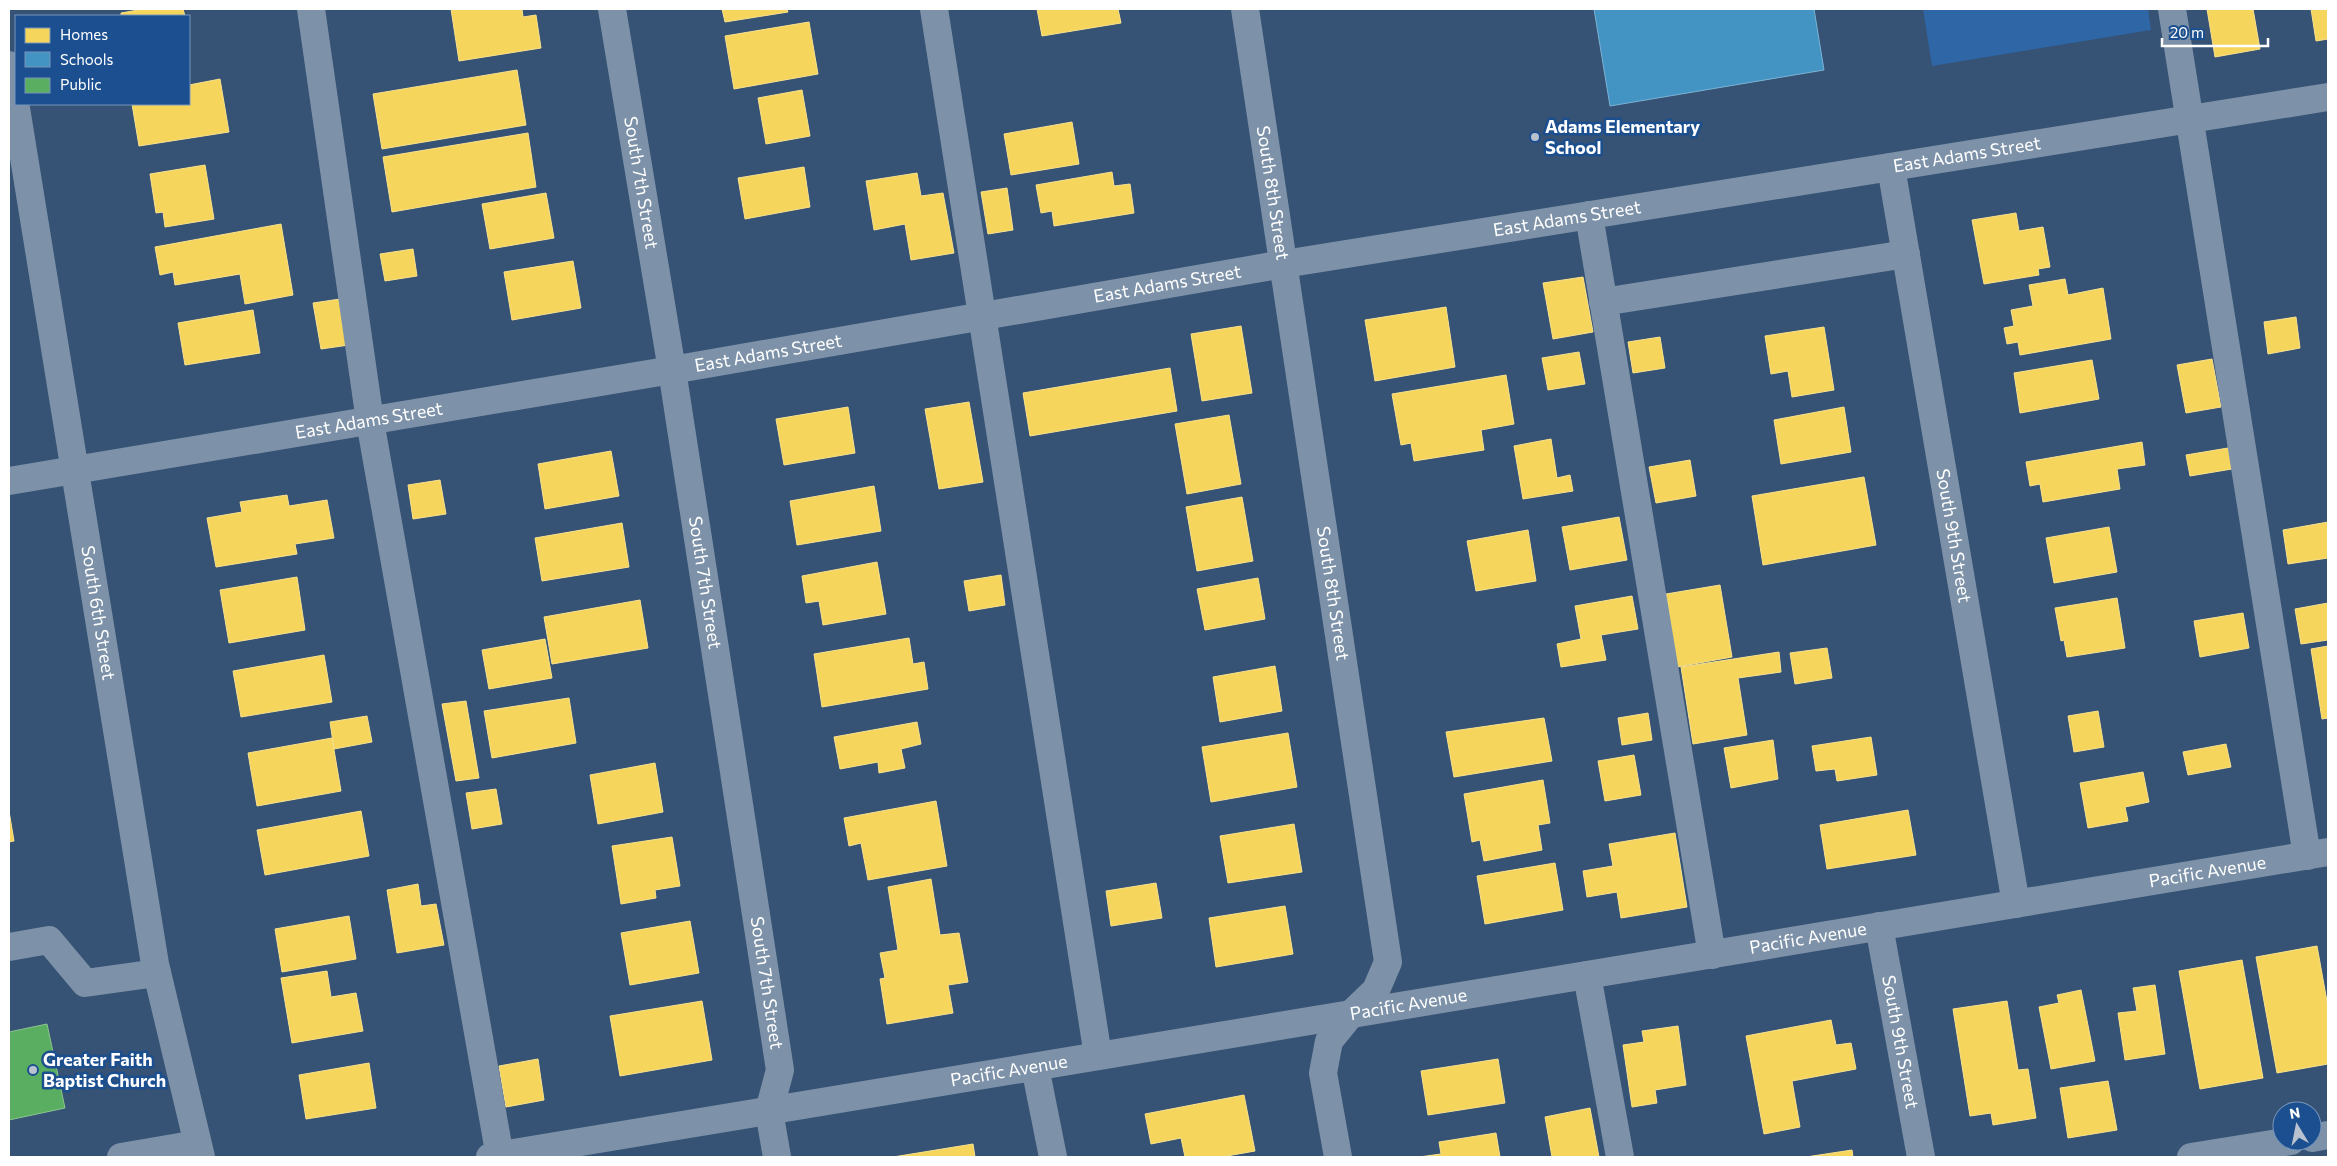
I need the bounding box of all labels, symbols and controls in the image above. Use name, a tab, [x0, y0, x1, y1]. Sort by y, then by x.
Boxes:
legend	[15, 15, 190, 105]
scale bar	[2162, 15, 2268, 47]
text: 20 m	[2170, 23, 2204, 41]
text: Homes	[60, 25, 108, 43]
text: Schools	[60, 50, 114, 68]
text: Public	[60, 75, 102, 93]
street label: South 7th Street	[620, 114, 664, 250]
place label: Adams Elementary School	[1545, 115, 1700, 158]
street label: South 8th Street	[1253, 124, 1295, 261]
marker: Adams Elementary School	[1529, 131, 1541, 143]
street label: East Adams Street	[1891, 131, 2042, 176]
street label: East Adams Street	[1491, 195, 1642, 240]
street label: East Adams Street	[1092, 260, 1243, 307]
street label: East Adams Street	[693, 329, 844, 376]
street label: East Adams Street	[293, 397, 444, 443]
street label: South 9th Street	[1932, 467, 1977, 604]
street label: South 7th Street	[685, 514, 727, 650]
street label: South 8th Street	[1313, 525, 1355, 662]
street label: South 6th Street	[77, 544, 121, 681]
street label: Pacific Avenue	[2147, 850, 2268, 892]
street label: South 7th Street	[746, 915, 789, 1051]
street label: Pacific Avenue	[1748, 917, 1868, 958]
street label: South 9th Street	[1878, 973, 1924, 1111]
street label: Pacific Avenue	[1348, 983, 1468, 1024]
place label: Greater Faith Baptist Church	[43, 1048, 166, 1091]
street label: Pacific Avenue	[949, 1049, 1069, 1090]
marker: Greater Faith Baptist Church	[27, 1064, 39, 1076]
north arrow	[2272, 1101, 2322, 1151]
text: N	[2288, 1103, 2301, 1122]

